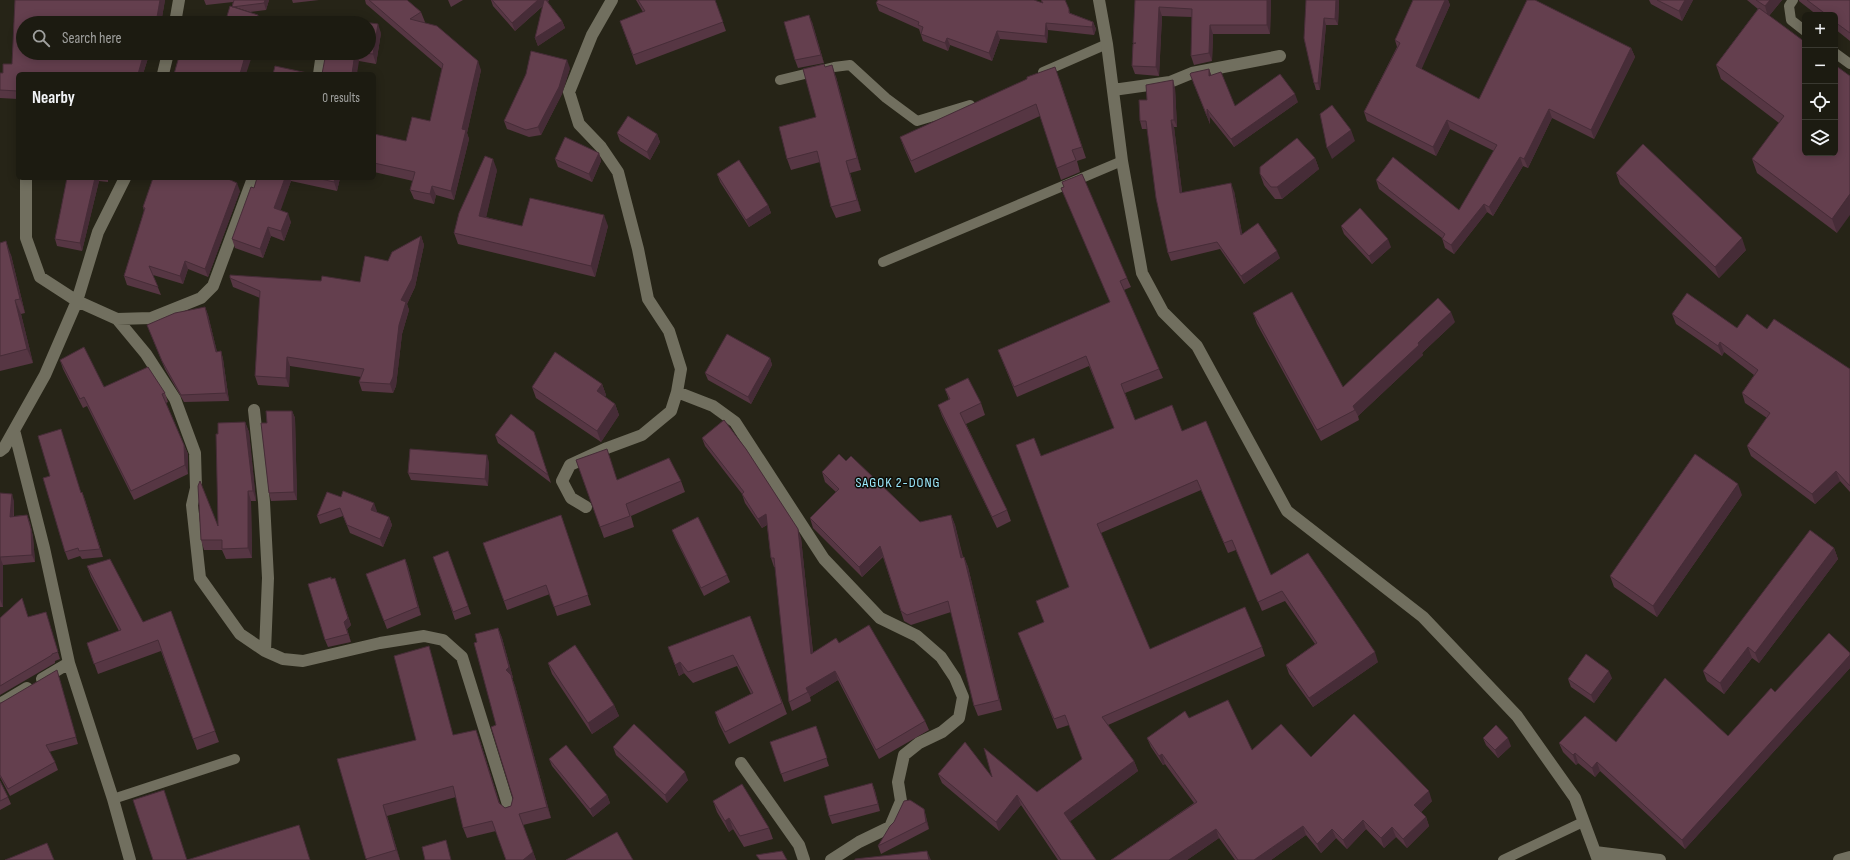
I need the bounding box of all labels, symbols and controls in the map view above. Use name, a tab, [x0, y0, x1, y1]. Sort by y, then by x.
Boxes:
map controls	[1802, 12, 1838, 156]
button: +	[1802, 12, 1838, 48]
search box	[16, 16, 376, 60]
icon: search	[30, 27, 52, 49]
text: Search here	[62, 29, 122, 48]
button: −	[1802, 48, 1838, 84]
button: locate	[1802, 84, 1838, 120]
text: Nearby	[32, 88, 75, 108]
text: 0 results	[322, 90, 360, 106]
button: layers	[1802, 120, 1838, 156]
district label: SAGOK 2-DONG	[855, 474, 941, 491]

